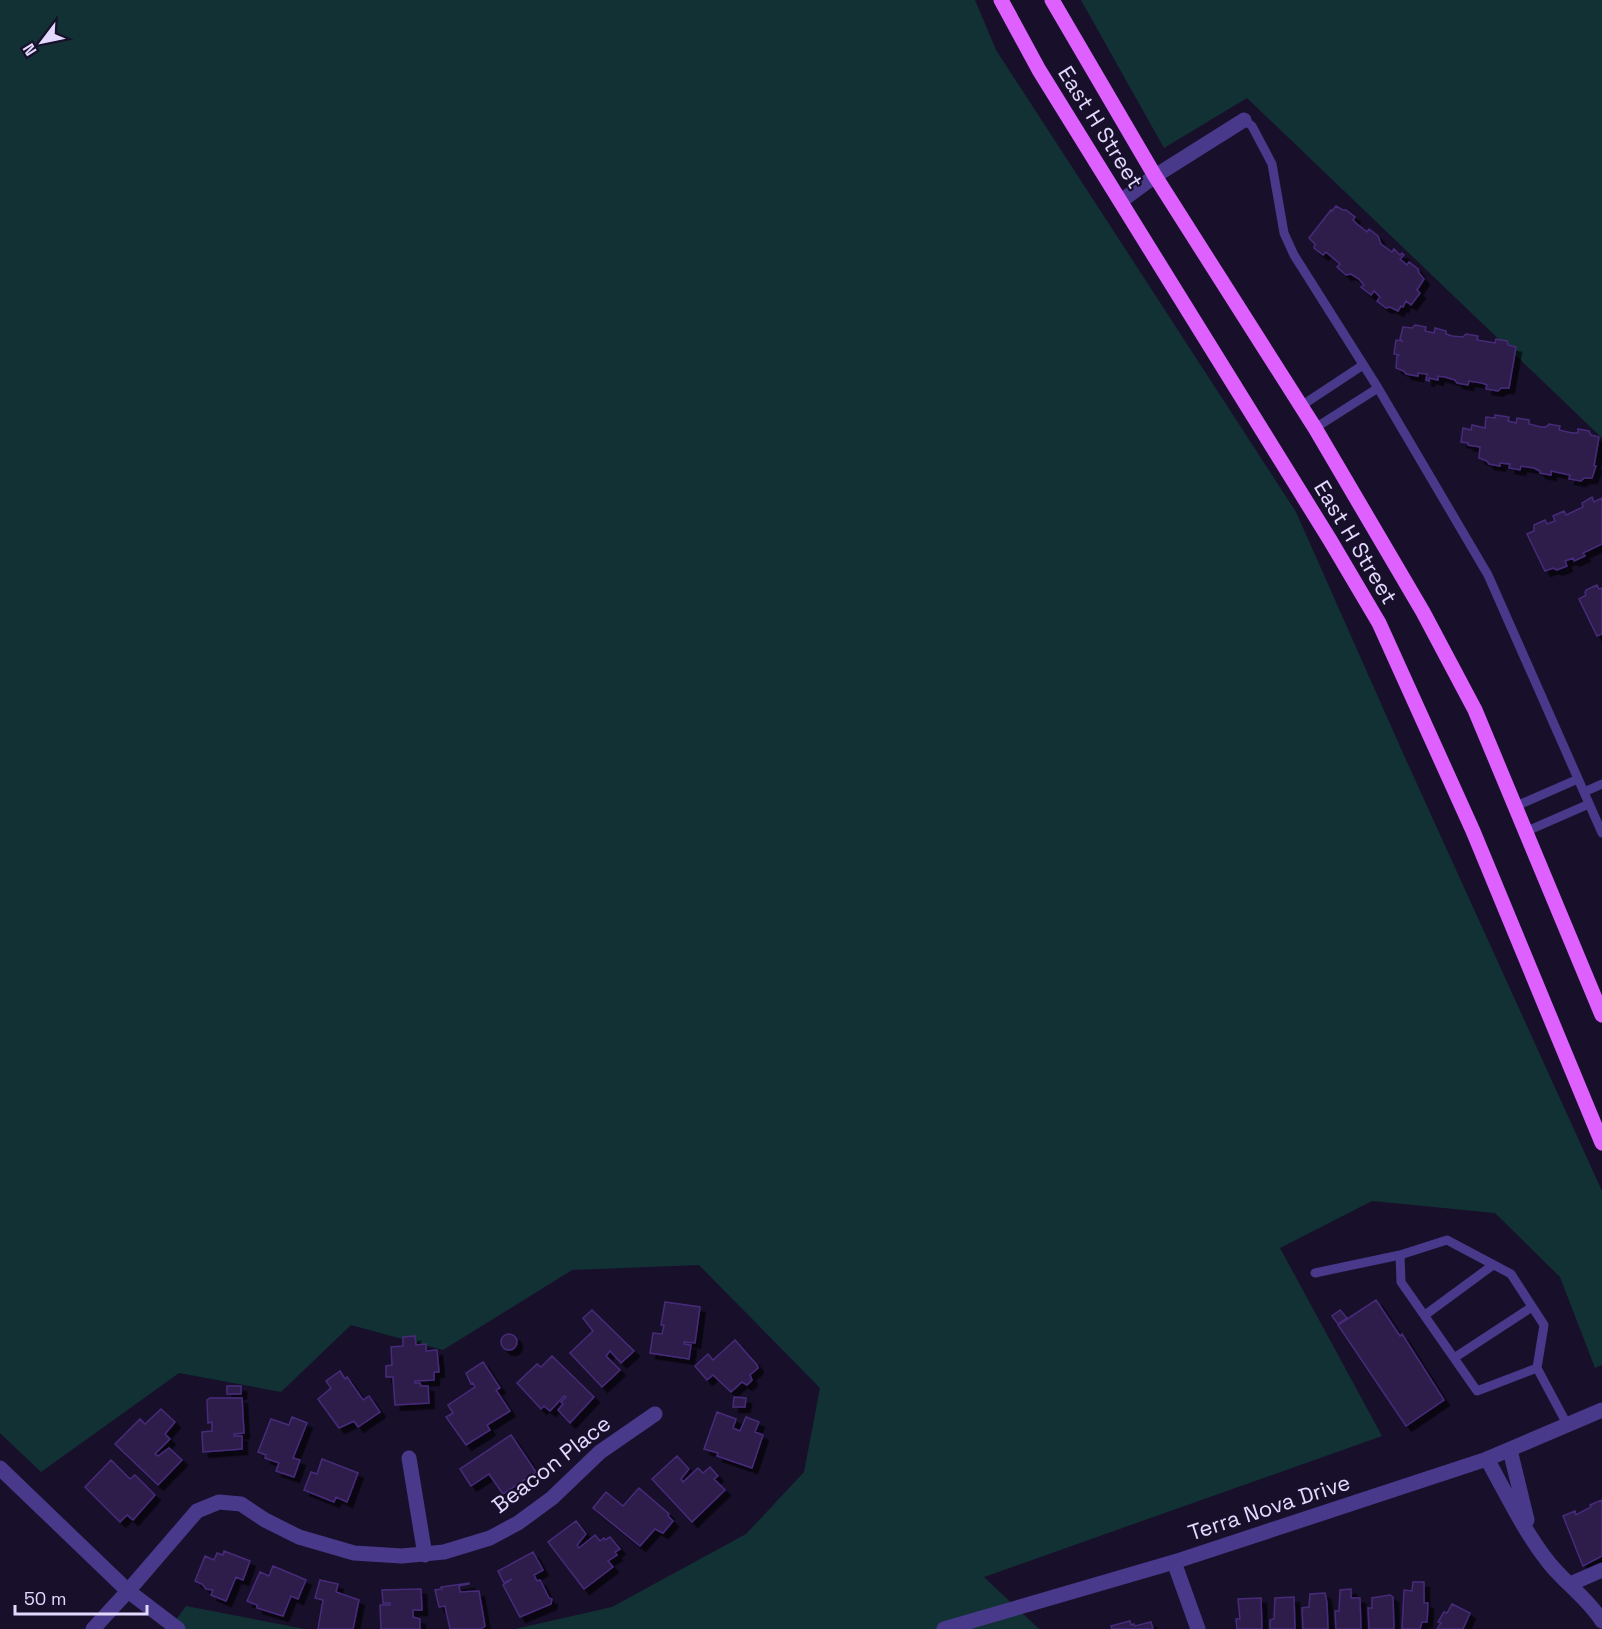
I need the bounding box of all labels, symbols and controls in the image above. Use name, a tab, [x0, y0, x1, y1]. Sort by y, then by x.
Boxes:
north arrow	[12, 12, 72, 72]
text: N	[18, 40, 41, 60]
street label: East H Street	[1052, 60, 1150, 194]
street label: East H Street	[1308, 475, 1404, 609]
street label: Beacon Place	[486, 1409, 616, 1519]
street label: Terra Nova Drive	[1185, 1468, 1353, 1546]
scale bar	[15, 1578, 147, 1616]
text: 50 m	[24, 1587, 66, 1610]

